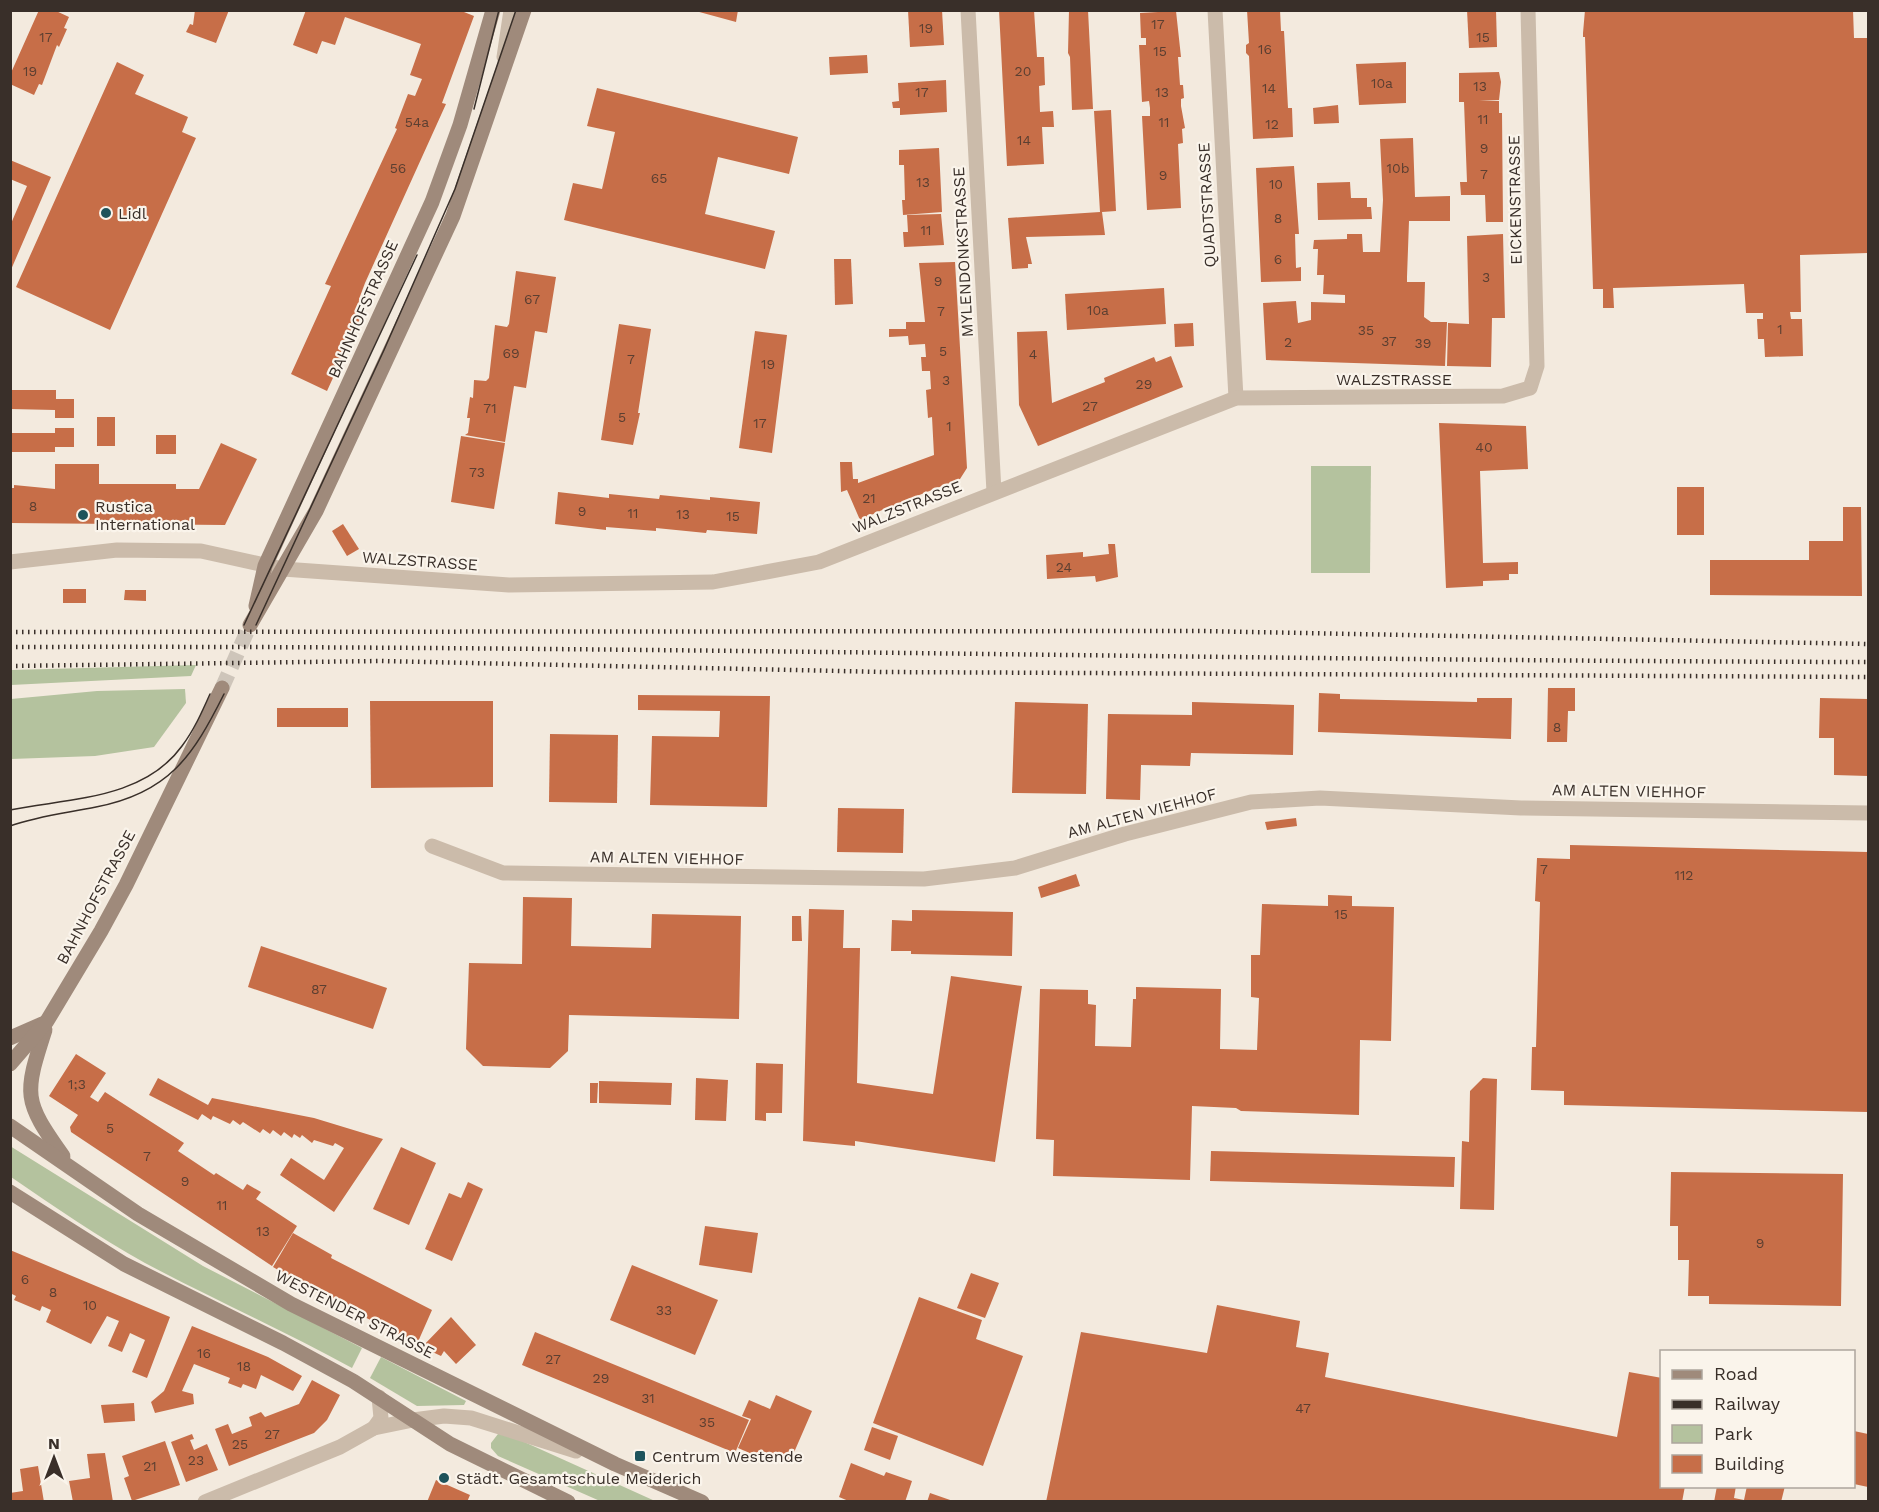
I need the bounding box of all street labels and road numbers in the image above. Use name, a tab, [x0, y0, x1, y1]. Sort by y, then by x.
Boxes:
street label: EICKENSTRASSE	[1504, 135, 1526, 265]
street label: QUADTSTRASSE	[1194, 142, 1220, 268]
street label: MYLENDONKSTRASSE	[949, 166, 977, 338]
street label: BAHNHOFSTRASSE	[324, 237, 402, 381]
street label: WALZSTRASSE	[1336, 370, 1452, 389]
street label: WALZSTRASSE	[850, 476, 964, 538]
street label: WALZSTRASSE	[361, 547, 479, 575]
street label: AM ALTEN VIEHHOF	[1552, 780, 1706, 802]
street label: AM ALTEN VIEHHOF	[1065, 784, 1219, 842]
street label: BAHNHOFSTRASSE	[53, 827, 139, 967]
street label: AM ALTEN VIEHHOF	[590, 847, 744, 869]
street label: WESTENDER STRASSE	[272, 1266, 438, 1362]

